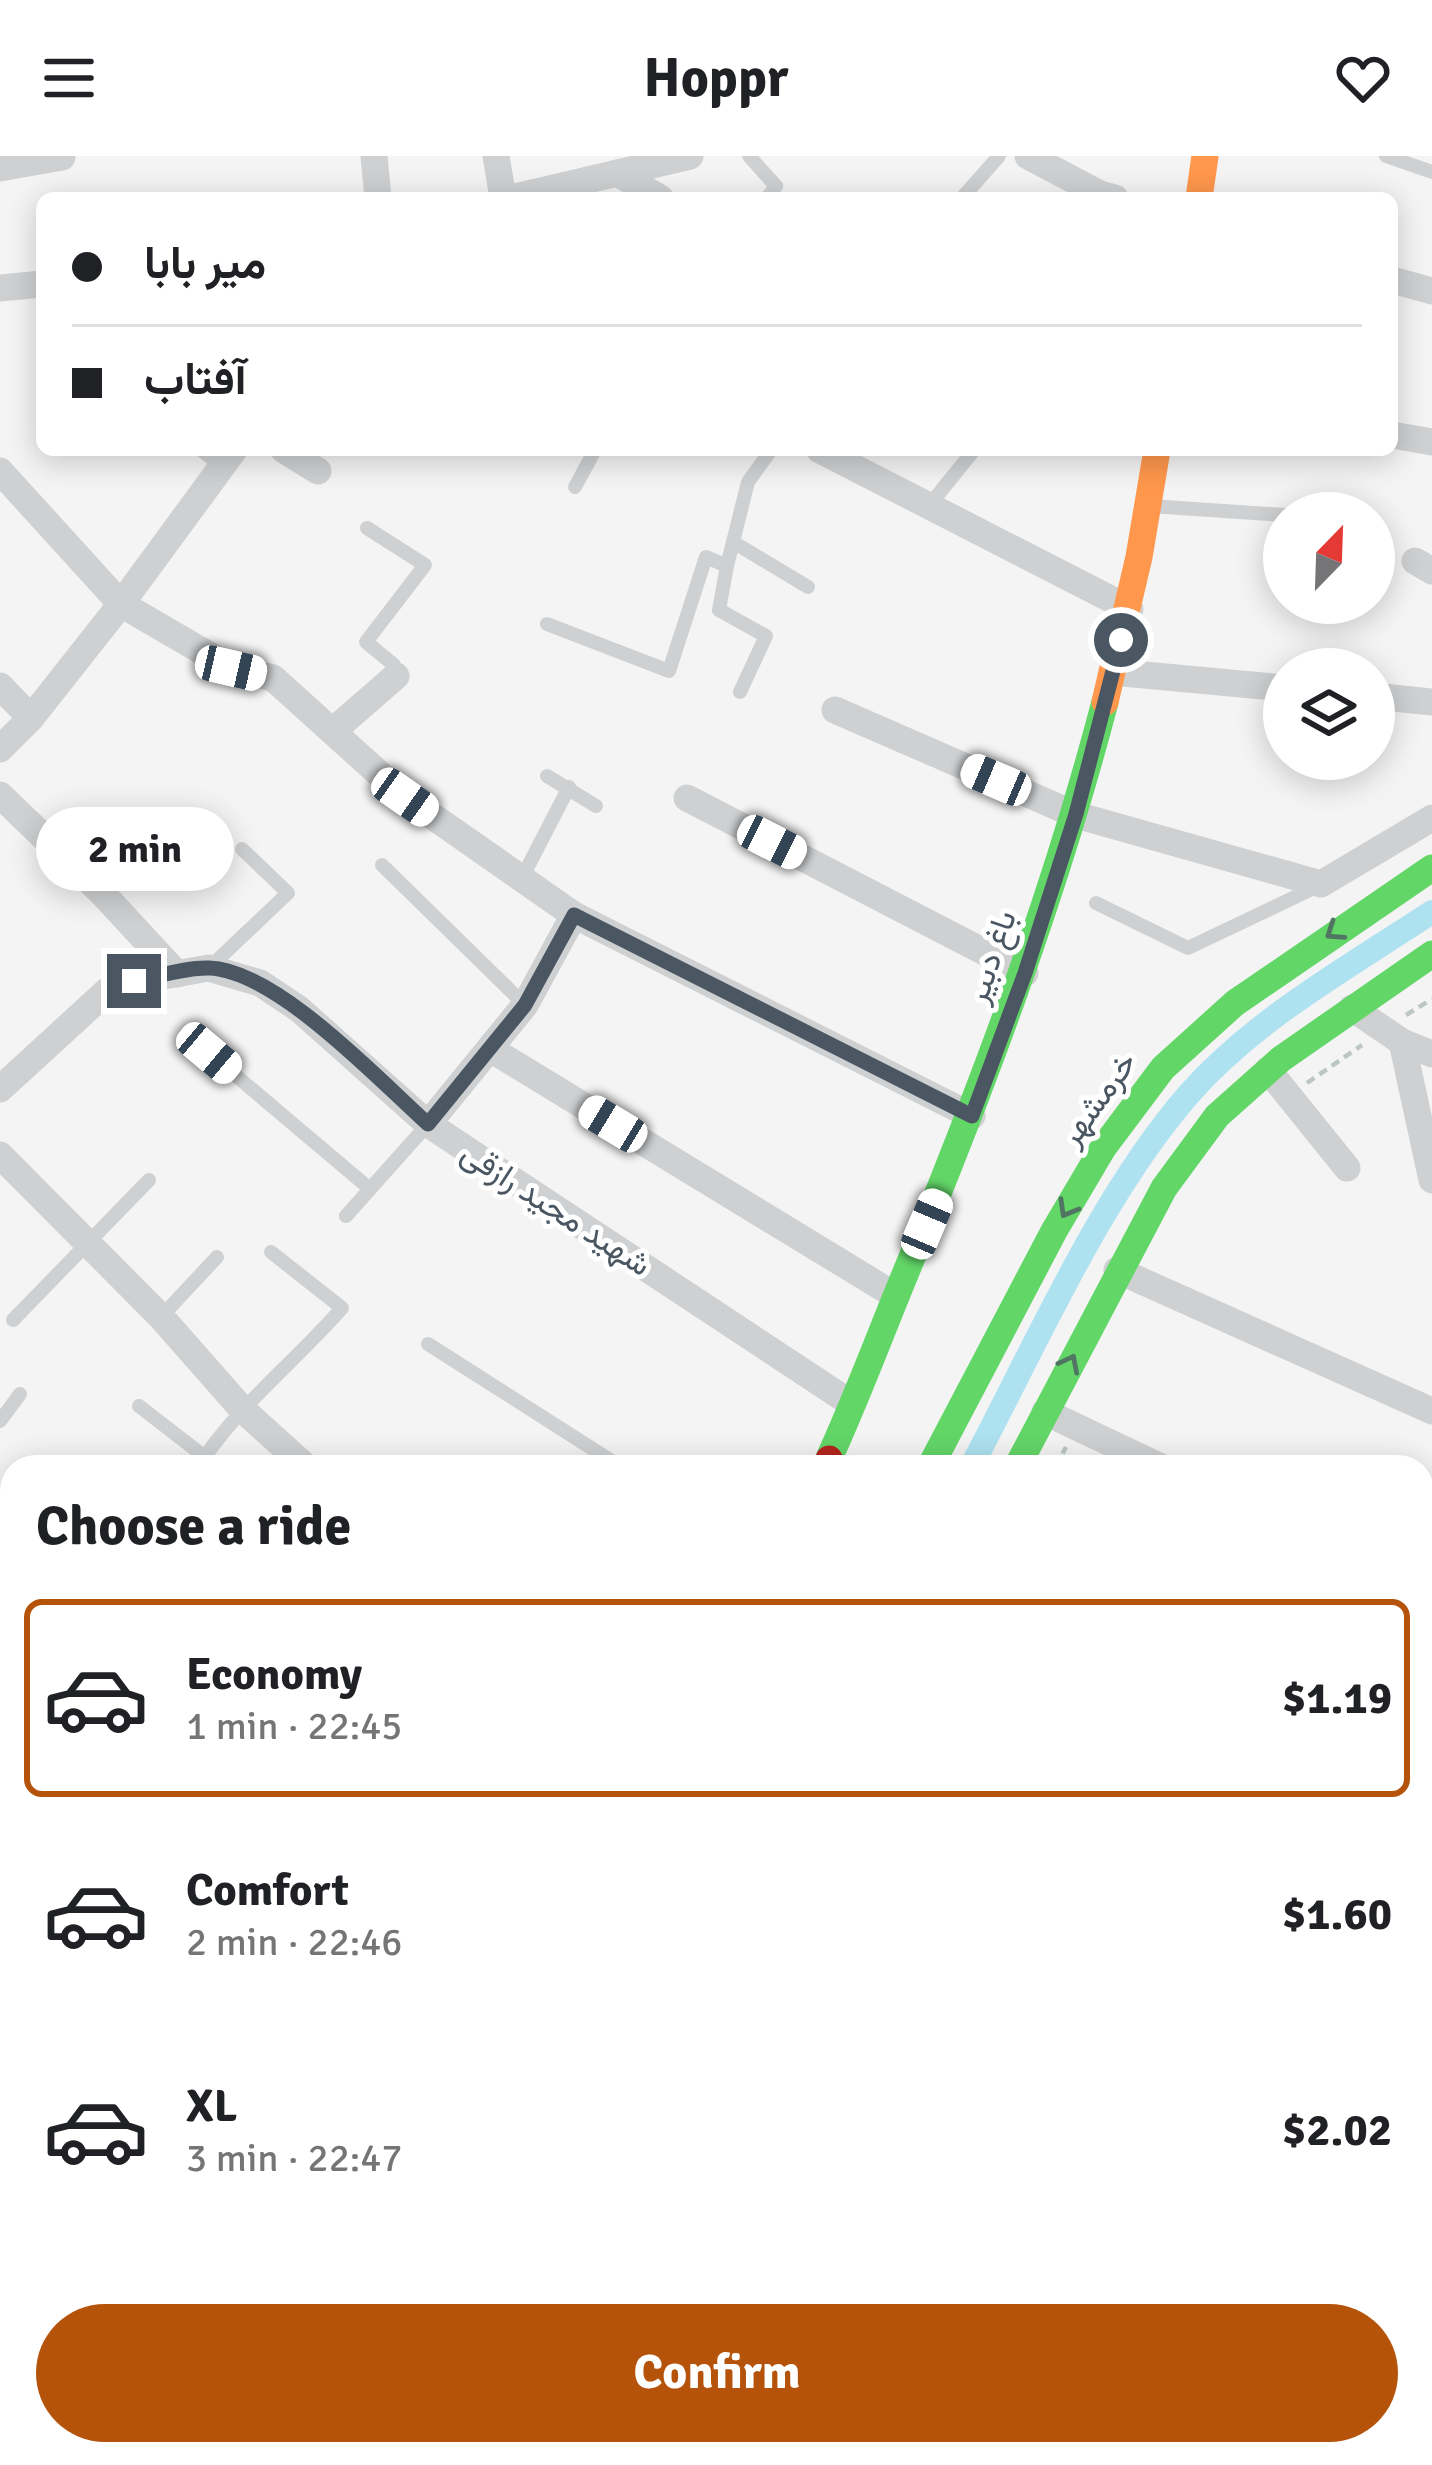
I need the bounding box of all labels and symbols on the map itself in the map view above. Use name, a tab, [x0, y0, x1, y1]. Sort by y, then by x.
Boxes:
north arrow	[1263, 492, 1395, 624]
route start	[1094, 613, 1148, 667]
car	[192, 642, 270, 694]
car	[956, 749, 1036, 811]
car	[365, 762, 445, 832]
callout: 2 min	[35, 807, 233, 891]
car	[732, 810, 812, 874]
street label: باغ دبیر	[956, 905, 1027, 1010]
one-way arrow	[1326, 918, 1348, 940]
route end	[107, 954, 161, 1008]
car	[170, 1016, 248, 1090]
street label: خرمشهر	[1049, 1044, 1146, 1155]
car	[573, 1090, 653, 1158]
street label: شهید مجید رازقی	[453, 1132, 659, 1286]
car	[896, 1184, 958, 1264]
one-way arrow	[1059, 1196, 1082, 1218]
one-way arrow	[1056, 1353, 1079, 1375]

